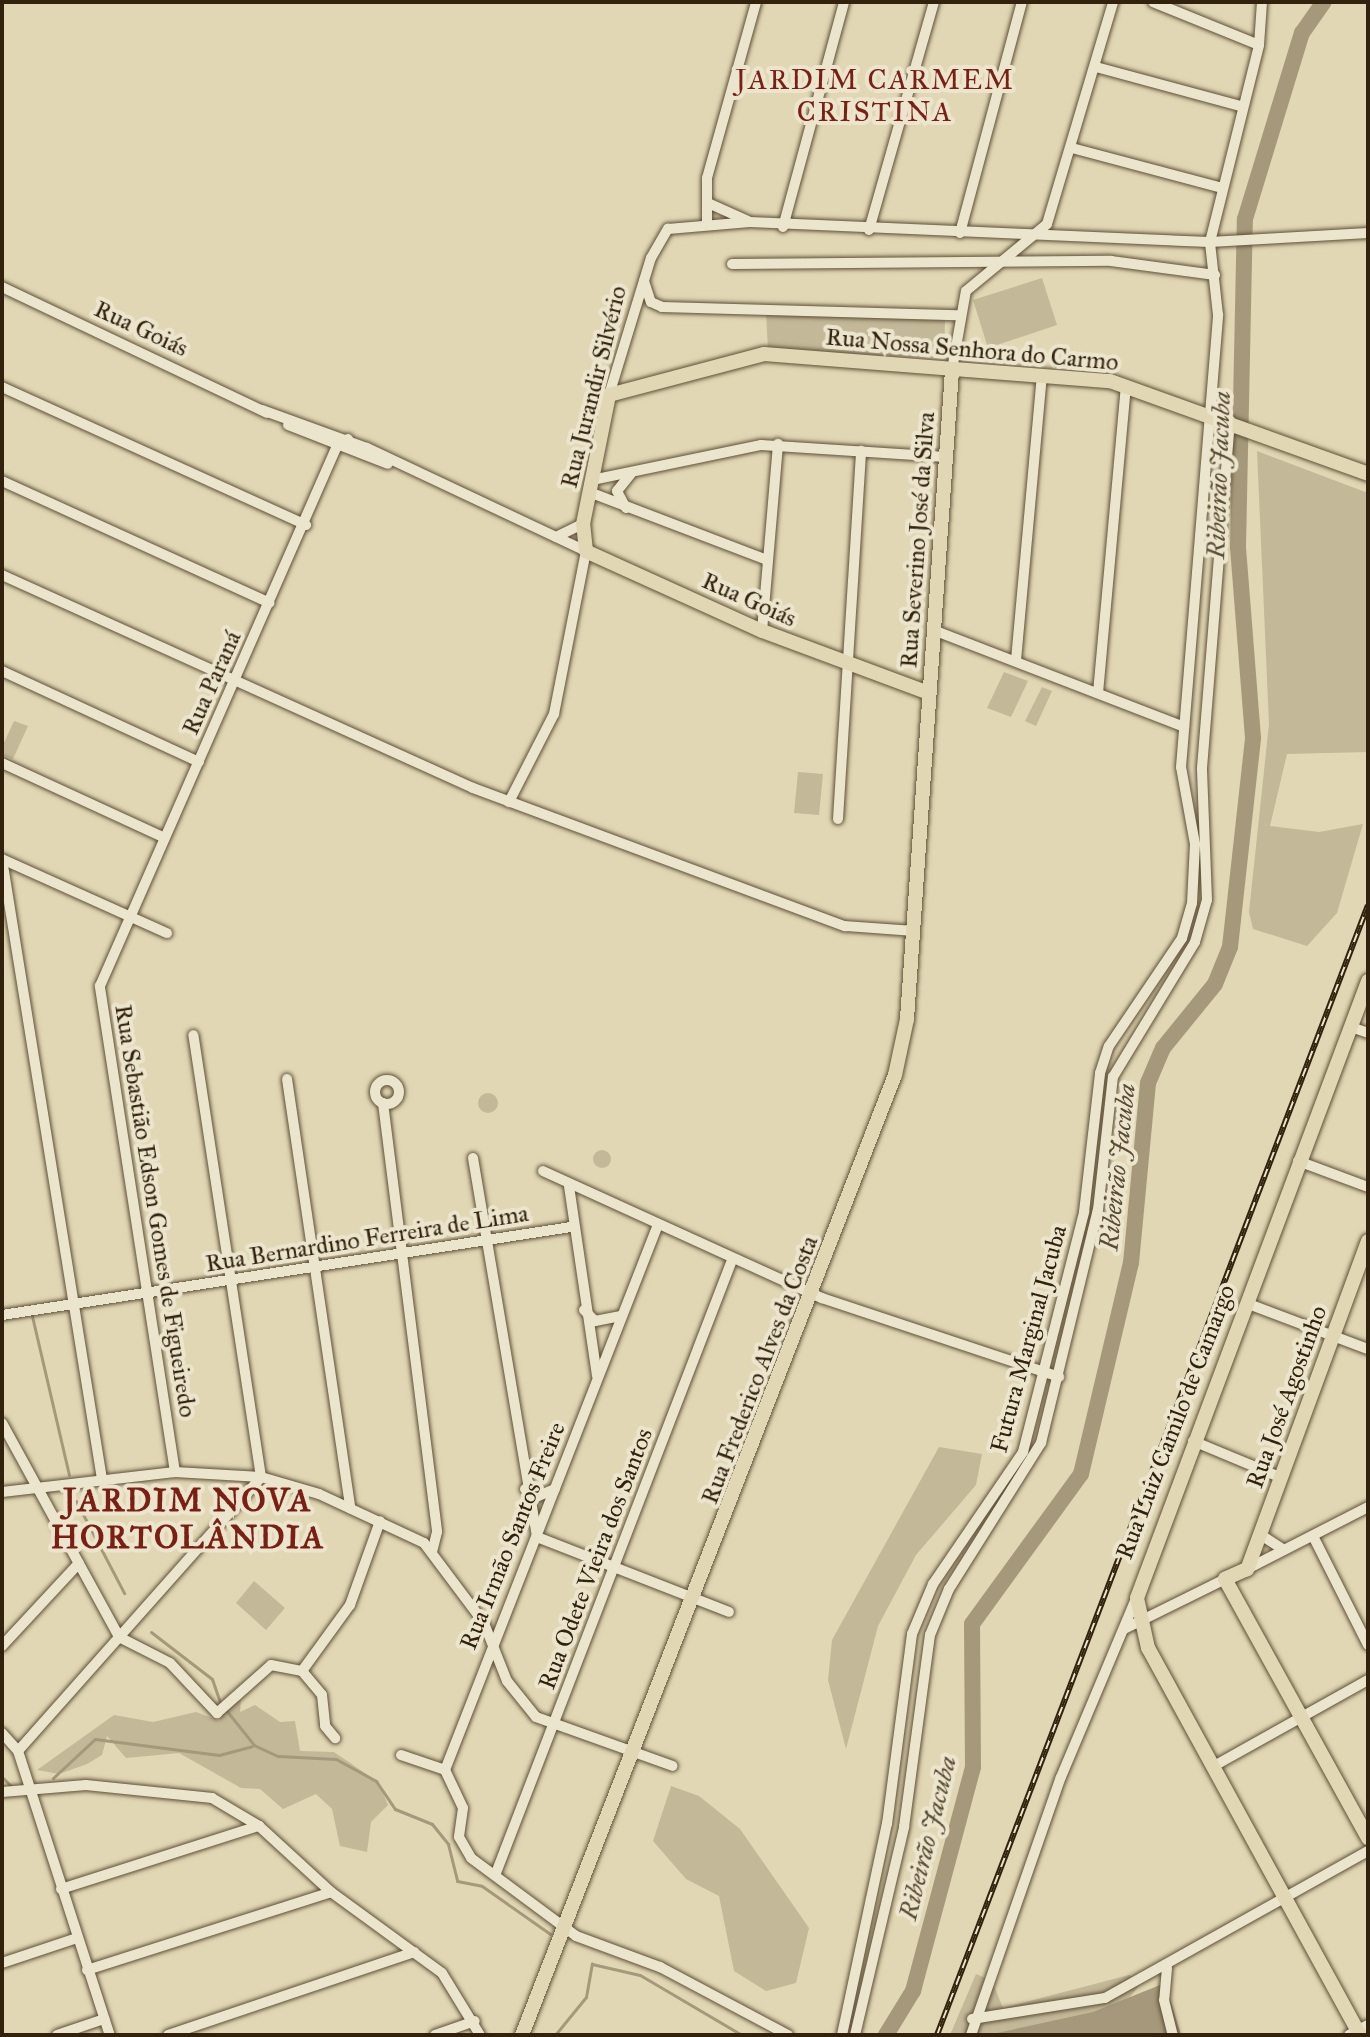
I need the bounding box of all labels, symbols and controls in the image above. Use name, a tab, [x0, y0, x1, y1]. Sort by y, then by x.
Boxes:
district label: JARDIM CARMEM CRISTINA	[735, 63, 1015, 129]
street label: Rua Jurandir Silvério	[555, 283, 633, 491]
street label: Rua Goiás	[90, 295, 192, 363]
street label: Rua Nossa Senhora do Carmo	[824, 323, 1120, 377]
water label: Ribeirão Jacuba	[1200, 391, 1238, 559]
street label: Rua Severino José da Silva	[895, 411, 941, 669]
street label: Rua Goiás	[697, 566, 801, 634]
street label: Rua Paraná	[176, 627, 248, 739]
street label: Rua Sebastião Edson Gomes de Figueiredo	[108, 1003, 202, 1419]
water label: Ribeirão Jacuba	[1094, 1082, 1142, 1252]
street label: Rua Bernardino Ferreira de Lima	[204, 1199, 530, 1279]
street label: Futura Marginal Jacuba	[985, 1222, 1073, 1456]
street label: Rua Frederico Alves da Costa	[696, 1232, 824, 1508]
street label: Rua Luiz Camilo de Camargo	[1110, 1281, 1242, 1563]
street label: Rua José Agostinho	[1241, 1302, 1333, 1492]
street label: Rua Irmão Santos Freire	[454, 1418, 572, 1654]
street label: Rua Odete Vieira dos Santos	[533, 1424, 659, 1694]
district label: JARDIM NOVA HORTOLÂNDIA	[51, 1483, 325, 1558]
water label: Ribeirão Jacuba	[893, 1753, 963, 1923]

